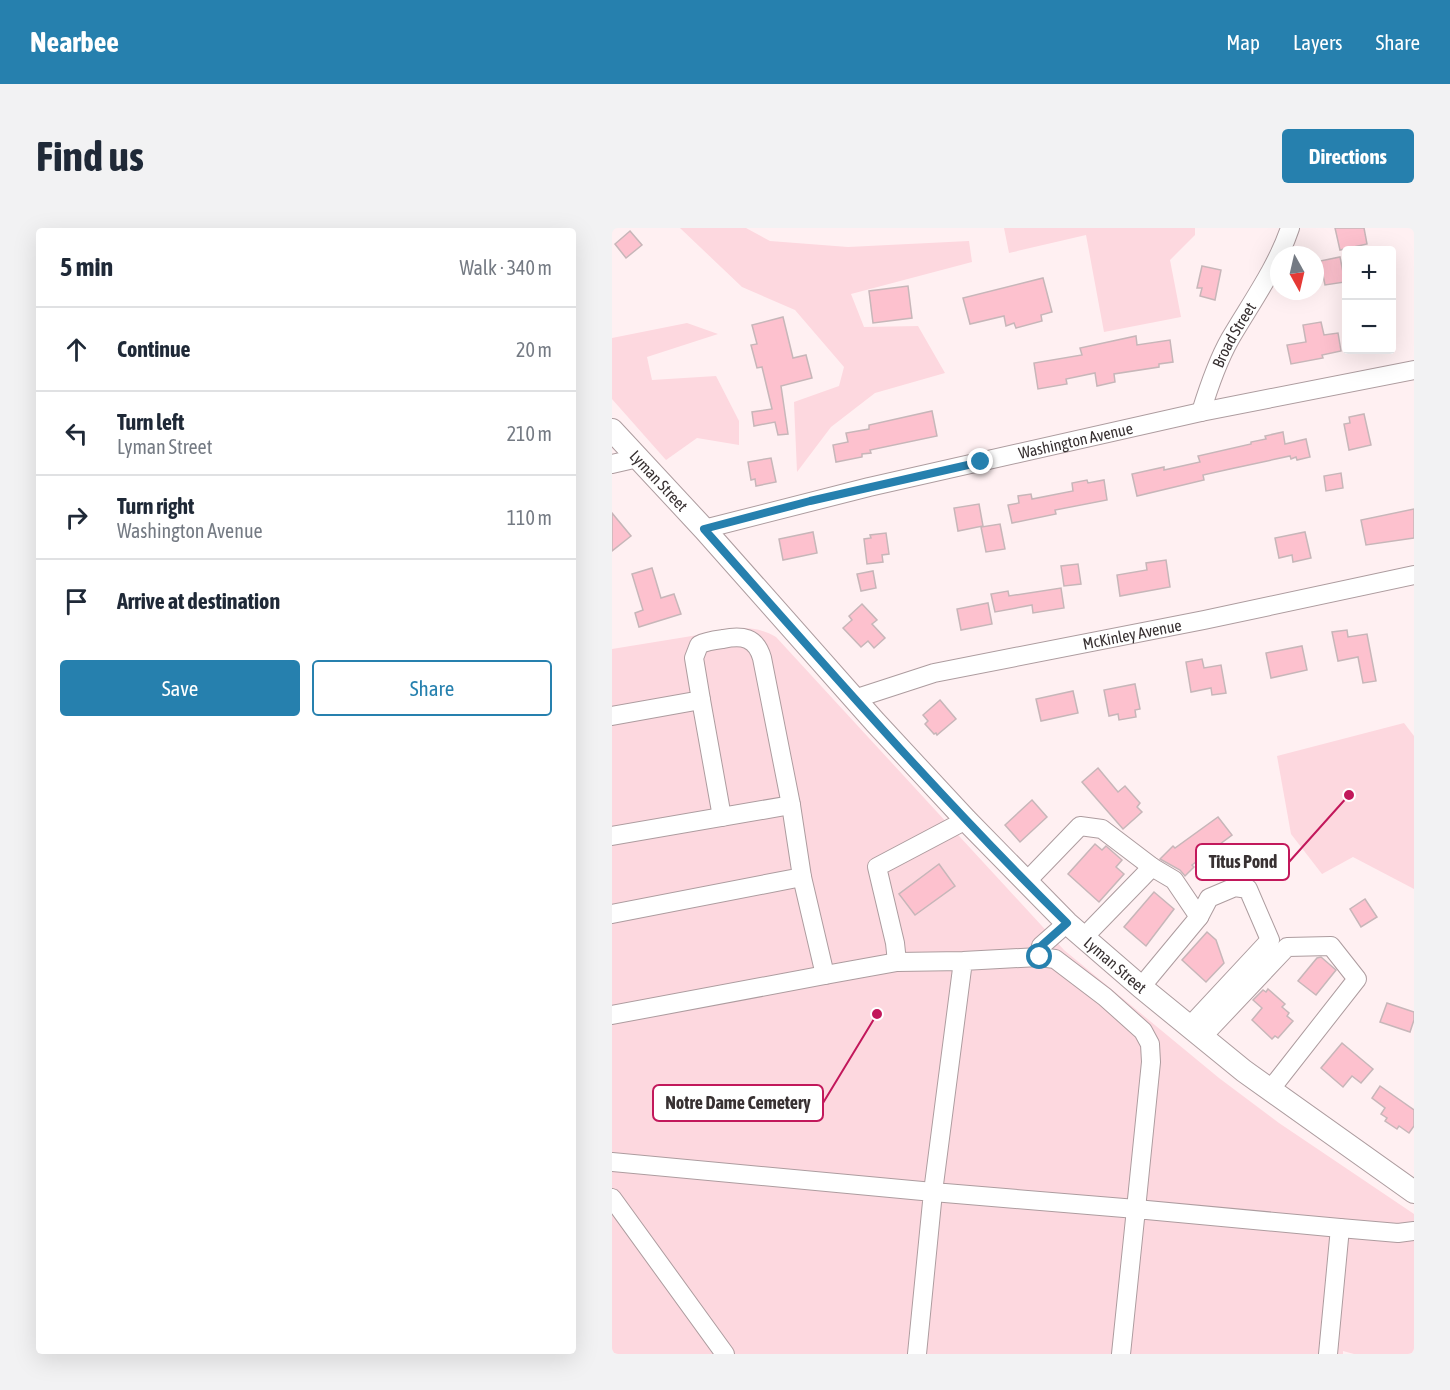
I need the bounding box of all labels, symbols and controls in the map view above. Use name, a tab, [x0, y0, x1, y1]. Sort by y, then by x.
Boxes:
text: Nearbee	[30, 26, 119, 58]
text: Map	[1226, 30, 1260, 54]
text: Layers	[1293, 30, 1343, 54]
text: Share	[1376, 30, 1420, 54]
button: Directions	[1282, 129, 1414, 183]
text: Find us	[36, 132, 144, 180]
north arrow	[1270, 246, 1324, 300]
map controls	[1342, 246, 1396, 354]
button: +	[1342, 246, 1396, 300]
text: 5 min	[60, 252, 113, 282]
text: Walk · 340 m	[460, 256, 552, 279]
street label: Broad Street	[1208, 299, 1259, 370]
button: −	[1342, 300, 1396, 354]
icon: ahead	[60, 333, 93, 366]
text: Continue	[117, 336, 191, 362]
text: 20 m	[516, 338, 552, 361]
text: Turn left	[117, 409, 184, 435]
icon: left	[60, 417, 93, 450]
street label: Washington Avenue	[1017, 419, 1134, 462]
text: 210 m	[507, 422, 552, 445]
text: Lyman Street	[117, 435, 212, 458]
street label: Lyman Street	[626, 446, 692, 515]
route end	[967, 448, 993, 474]
text: Turn right	[117, 493, 194, 519]
icon: right	[60, 501, 93, 534]
text: 110 m	[507, 506, 552, 529]
text: Washington Avenue	[117, 519, 263, 542]
icon: arrive	[60, 585, 93, 618]
text: Arrive at destination	[117, 588, 280, 614]
street label: McKinley Avenue	[1081, 616, 1183, 653]
button: Save	[60, 660, 300, 716]
button: Share	[312, 660, 552, 716]
callout: Titus Pond	[1196, 844, 1289, 880]
text: Titus Pond	[1209, 851, 1277, 872]
street label: Lyman Street	[1081, 933, 1150, 997]
route start	[1026, 943, 1052, 969]
callout: Notre Dame Cemetery	[653, 1085, 823, 1121]
text: Notre Dame Cemetery	[665, 1092, 811, 1113]

